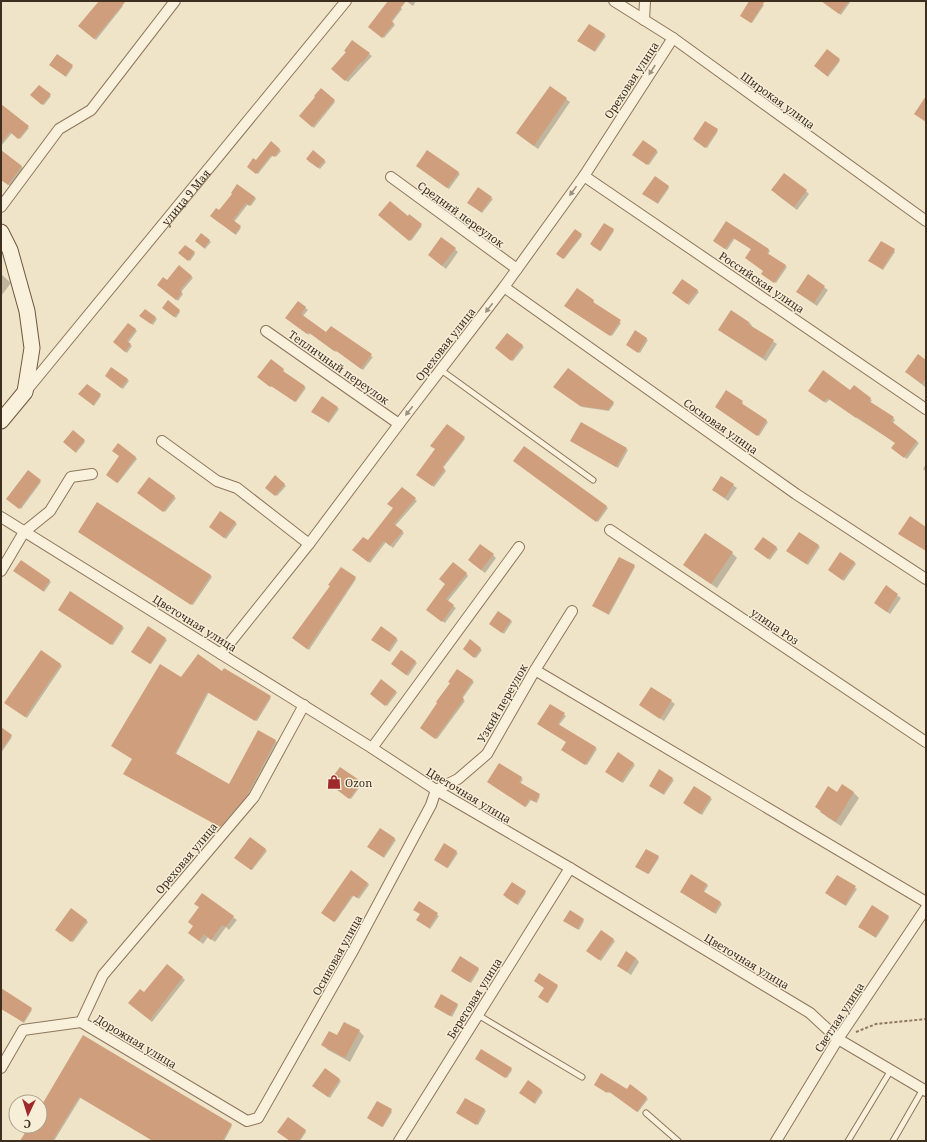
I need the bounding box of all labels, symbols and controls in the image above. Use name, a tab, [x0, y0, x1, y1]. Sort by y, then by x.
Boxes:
street label: Ореховая улица	[600, 39, 662, 121]
one-way arrow	[648, 65, 655, 76]
street label: Широкая улица	[738, 68, 818, 132]
street label: улица 9 Мая	[158, 166, 213, 228]
street label: Средний переулок	[415, 178, 508, 251]
one-way arrow	[569, 186, 577, 197]
street label: Российская улица	[716, 248, 808, 316]
one-way arrow	[484, 302, 493, 313]
street label: Ореховая улица	[412, 304, 478, 384]
street label: Тепличный переулок	[286, 327, 393, 408]
street label: Сосновая улица	[681, 395, 761, 457]
one-way arrow	[405, 405, 413, 416]
street label: Цветочная улица	[150, 591, 240, 655]
street label: улица Роз	[748, 604, 802, 648]
street label: Узкий переулок	[473, 661, 531, 745]
street label: Цветочная улица	[424, 764, 514, 826]
shop icon: Ozon	[326, 774, 342, 790]
place label: Ozon	[345, 775, 372, 790]
street label: Ореховая улица	[152, 819, 220, 897]
street label: Осиновая улица	[309, 912, 365, 998]
street label: Цветочная улица	[702, 930, 792, 992]
street label: Береговая улица	[443, 955, 505, 1041]
street label: Светлая улица	[811, 979, 867, 1055]
street label: Дорожная улица	[92, 1011, 180, 1071]
north arrow	[8, 1094, 48, 1134]
text: С	[23, 1117, 31, 1132]

